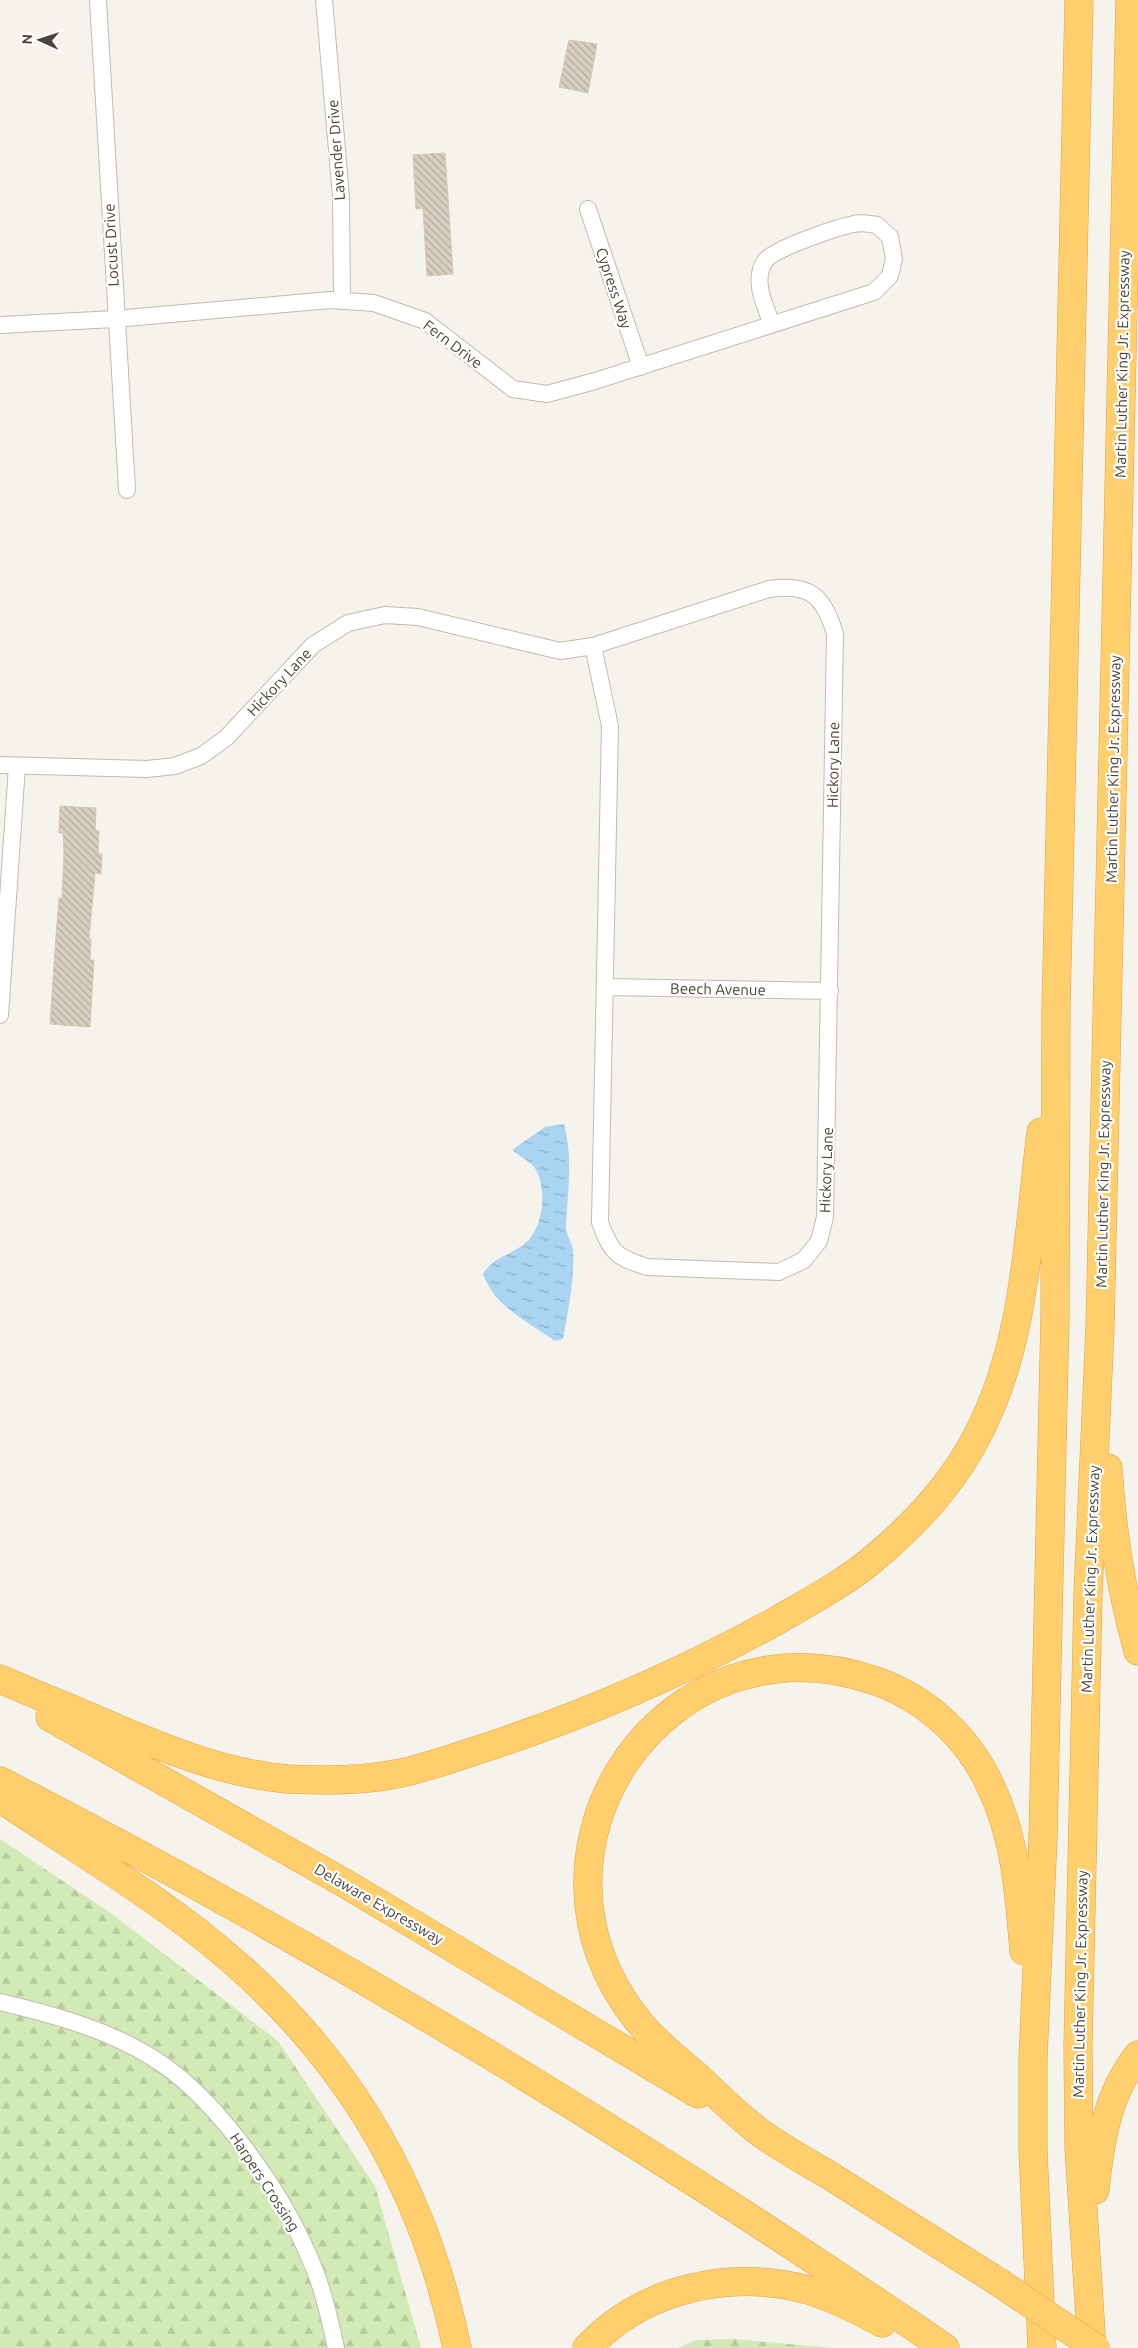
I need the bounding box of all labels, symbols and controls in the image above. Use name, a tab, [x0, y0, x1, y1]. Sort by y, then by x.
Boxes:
north arrow	[15, 15, 65, 65]
text: N	[19, 34, 35, 45]
street label: Lavender Drive	[324, 99, 348, 201]
street label: Locust Drive	[100, 203, 122, 287]
street label: Cypress Way	[593, 245, 635, 331]
street label: Martin Luther King Jr. Expressway	[1112, 250, 1132, 478]
street label: Fern Drive	[420, 316, 486, 372]
street label: Hickory Lane	[243, 645, 315, 719]
street label: Martin Luther King Jr. Expressway	[1103, 655, 1123, 883]
street label: Hickory Lane	[824, 722, 842, 808]
street label: Beech Avenue	[670, 980, 766, 998]
street label: Martin Luther King Jr. Expressway	[1093, 1060, 1113, 1288]
street label: Hickory Lane	[816, 1127, 836, 1213]
street label: Martin Luther King Jr. Expressway	[1078, 1465, 1102, 1693]
street label: Delaware Expressway	[312, 1860, 446, 1948]
street label: Martin Luther King Jr. Expressway	[1070, 1870, 1090, 2098]
street label: Harpers Crossing	[227, 2130, 303, 2234]

